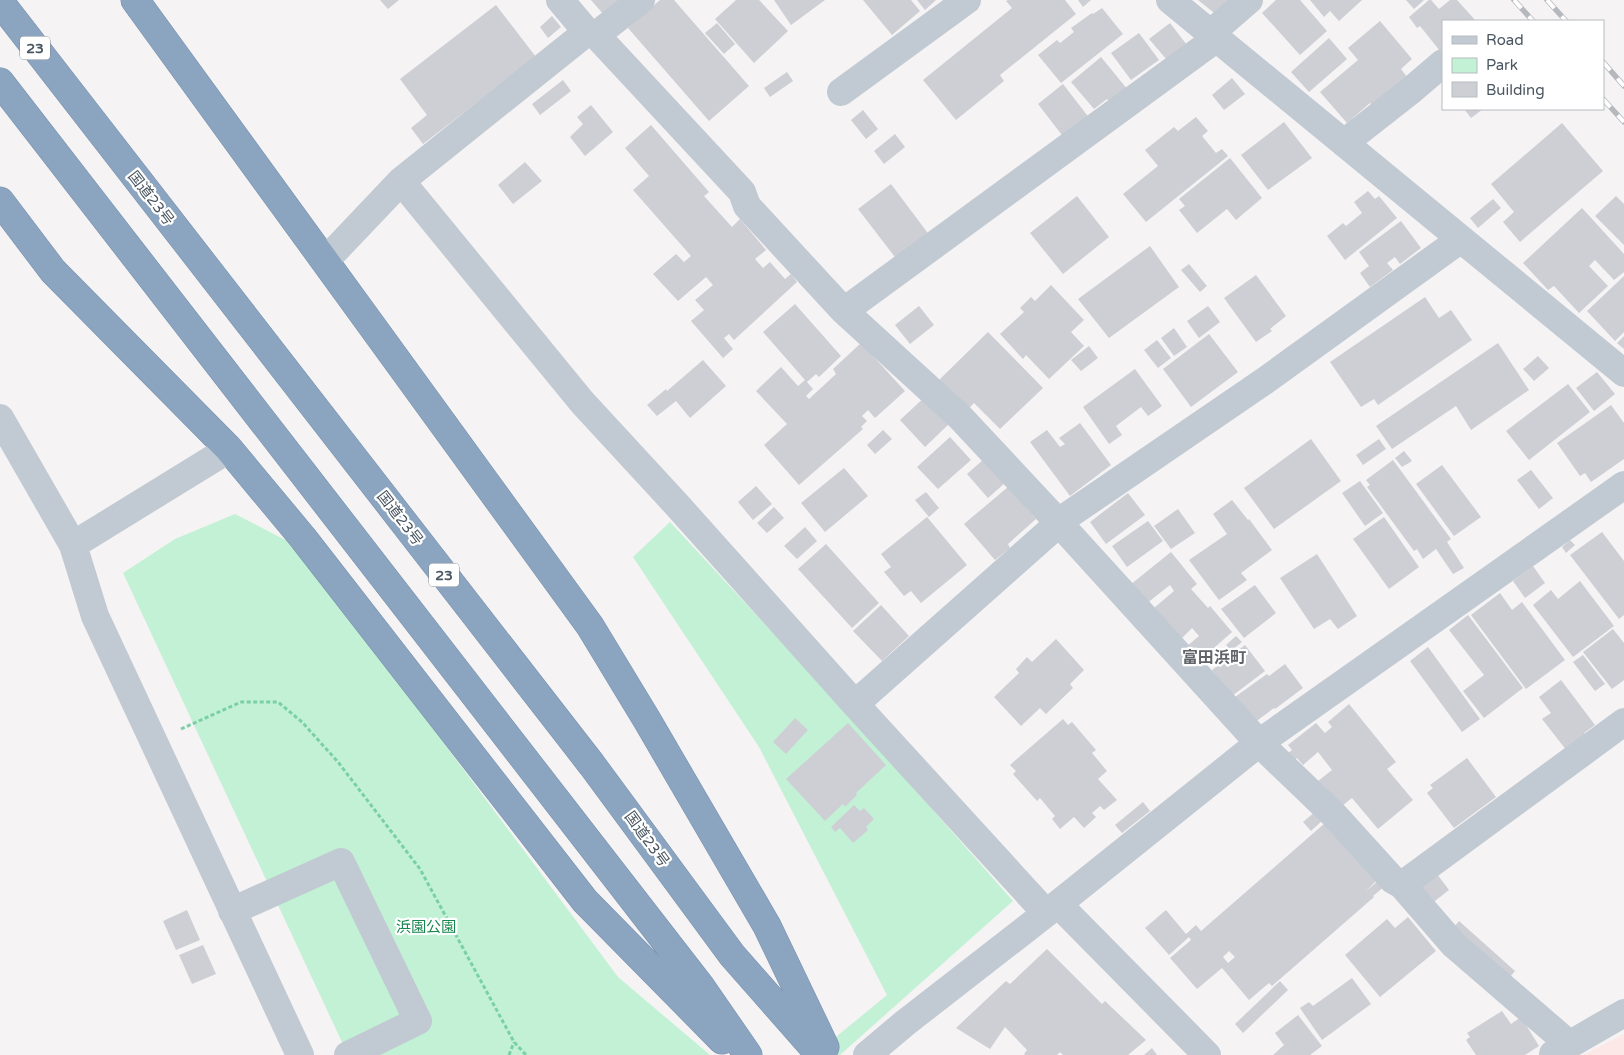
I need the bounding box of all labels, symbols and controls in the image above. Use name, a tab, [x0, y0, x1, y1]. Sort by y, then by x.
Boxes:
legend	[1442, 20, 1604, 110]
text: Road	[1486, 31, 1524, 49]
road number: 23	[20, 36, 50, 59]
text: Park	[1486, 56, 1518, 74]
text: Building	[1486, 81, 1545, 99]
street label: 国道23号	[124, 167, 178, 229]
street label: 国道23号	[373, 487, 427, 549]
road number: 23	[429, 564, 459, 586]
district label: 富田浜町	[1182, 648, 1246, 668]
street label: 国道23号	[621, 808, 673, 870]
park label: 浜園公園	[396, 918, 456, 936]

